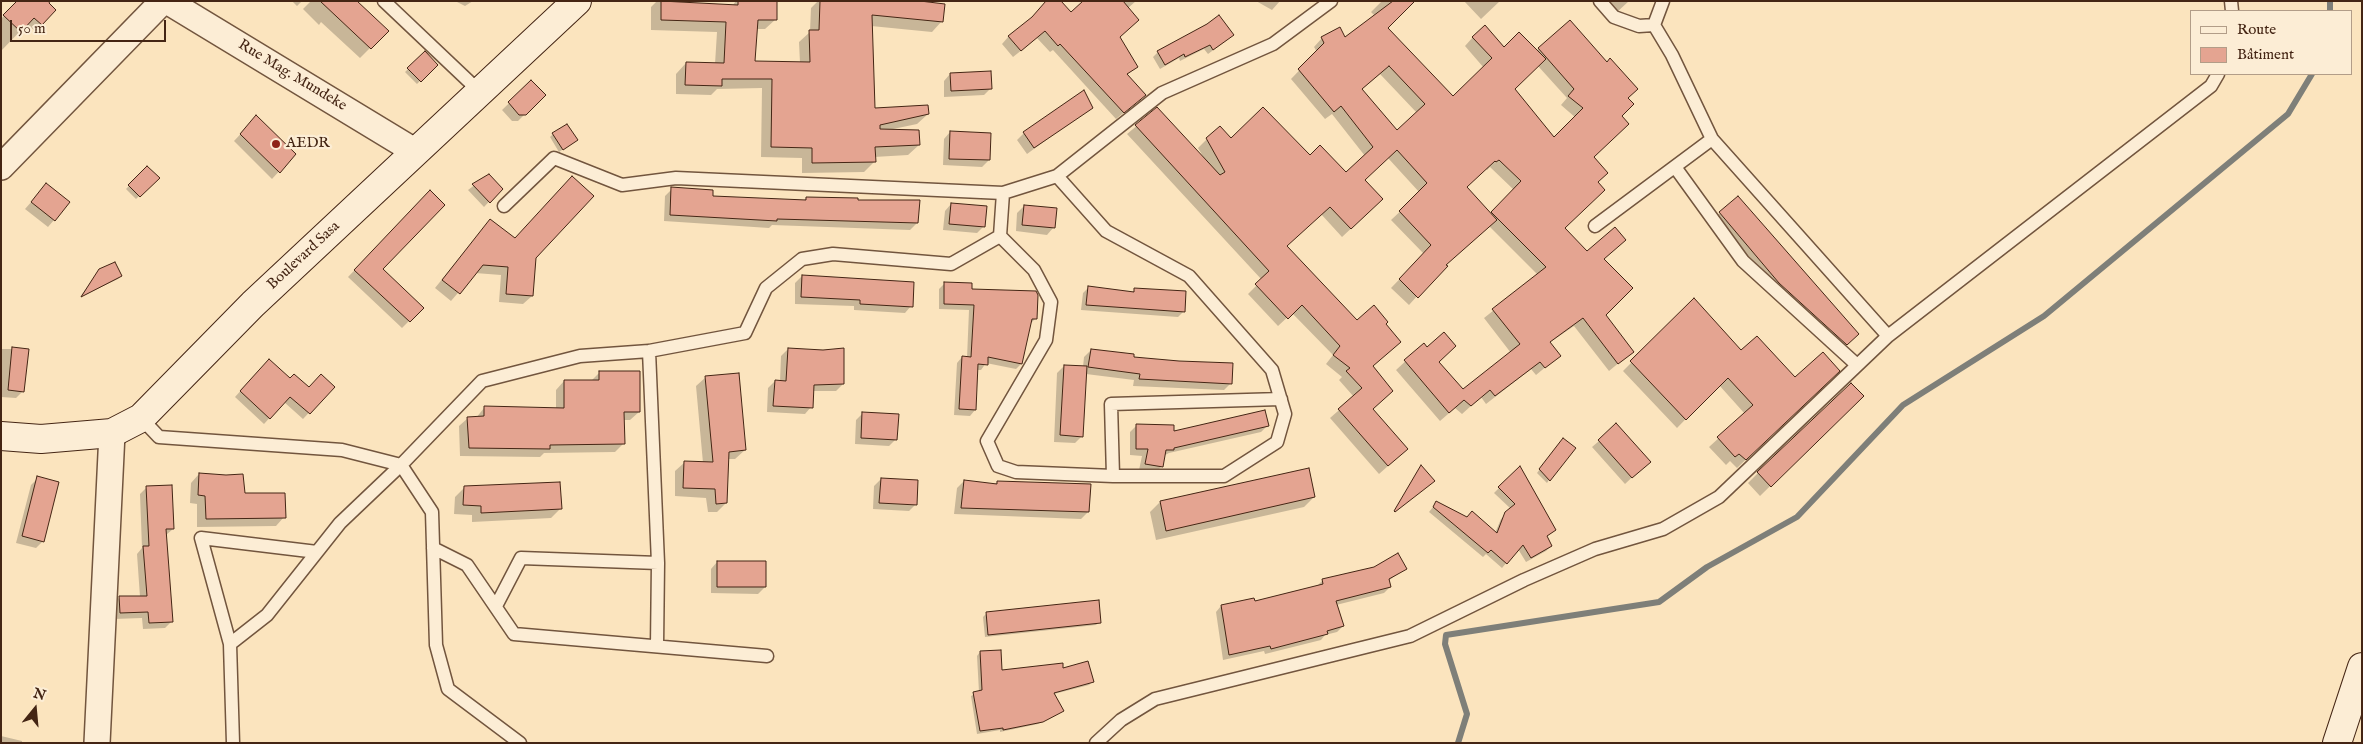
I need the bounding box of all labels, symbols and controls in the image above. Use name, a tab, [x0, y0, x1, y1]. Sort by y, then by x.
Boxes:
scale bar	[12, 10, 169, 42]
legend	[2190, 10, 2353, 75]
text: 50 m	[18, 19, 46, 38]
text: Route	[2237, 20, 2276, 39]
street label: Rue Mag. Mundeke	[234, 36, 350, 116]
text: Bâtiment	[2237, 45, 2294, 64]
place label: AEDR	[286, 135, 330, 153]
marker: AEDR	[270, 138, 282, 150]
street label: Boulevard Sasa	[264, 218, 344, 294]
north arrow	[10, 684, 60, 734]
text: N	[31, 684, 48, 705]

